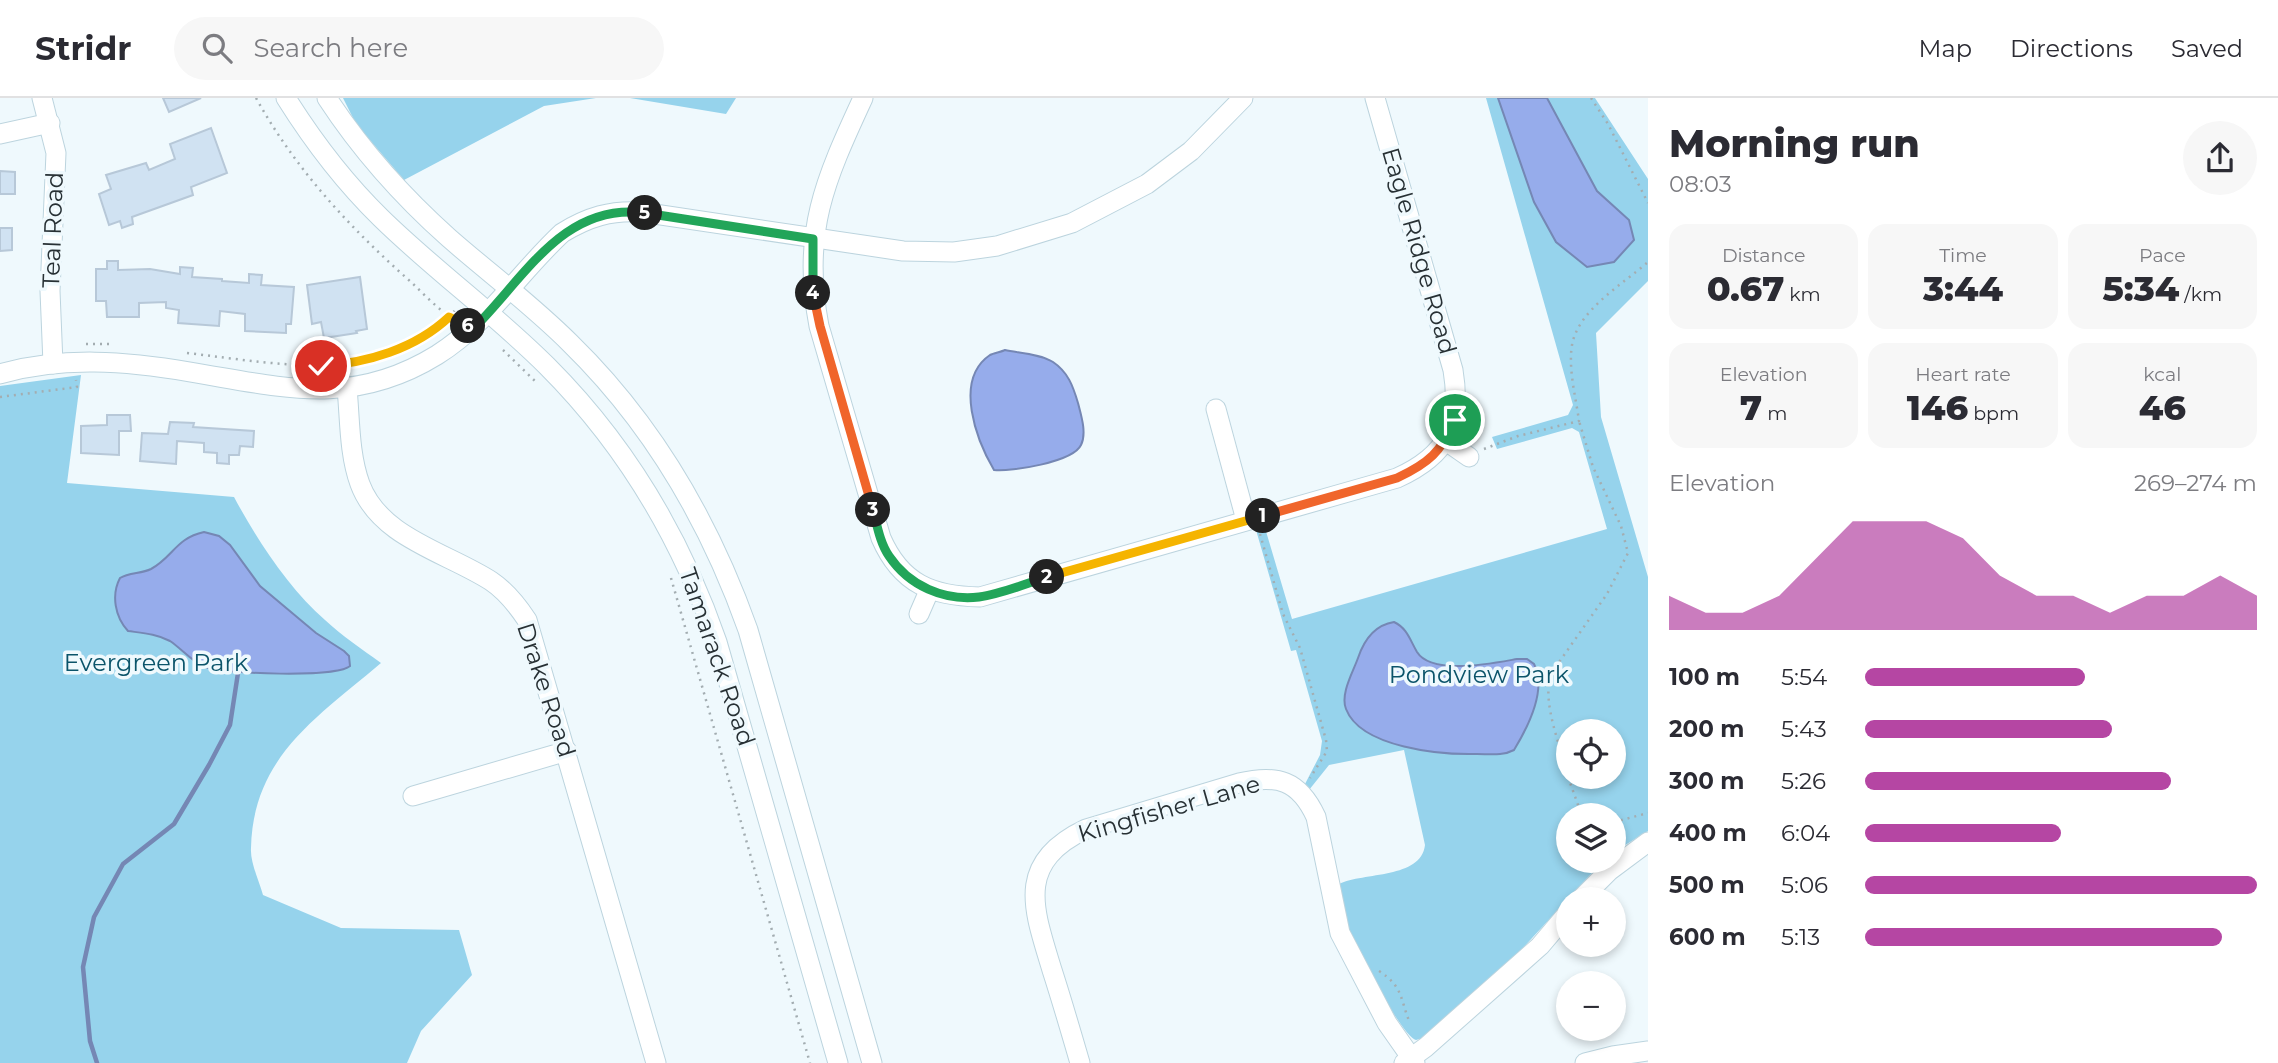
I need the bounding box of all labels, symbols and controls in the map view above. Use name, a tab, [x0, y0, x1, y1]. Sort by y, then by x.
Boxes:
search box	[174, 17, 664, 80]
text: Stridr	[35, 28, 132, 68]
icon: search	[198, 29, 236, 67]
text: Search here	[254, 32, 408, 64]
text: Map	[1919, 34, 1972, 63]
text: Directions	[2010, 34, 2133, 63]
text: Saved	[2171, 34, 2243, 63]
text: Morning run	[1669, 120, 1920, 167]
button: share	[2183, 121, 2257, 195]
street label: Eagle Ridge Road	[1376, 144, 1463, 358]
text: 08:03	[1669, 170, 1732, 198]
street label: Teal Road	[36, 171, 69, 289]
pin: 5	[628, 195, 662, 230]
text: 5	[639, 201, 650, 224]
text: Distance	[1722, 244, 1805, 267]
text: Time	[1939, 244, 1987, 267]
text: Pace	[2139, 244, 2186, 267]
text: 0.67	[1707, 267, 1784, 310]
text: 3:44	[1923, 267, 2003, 310]
text: 5:34	[2103, 267, 2179, 310]
pin: 4	[796, 276, 830, 310]
text: 4	[806, 281, 819, 304]
text: km	[1784, 283, 1821, 306]
text: /km	[2179, 283, 2222, 306]
pin: 6	[450, 308, 486, 344]
text: 6	[461, 314, 474, 337]
pin	[291, 336, 351, 396]
icon: check	[302, 347, 340, 385]
text: Elevation	[1720, 363, 1808, 386]
text: Heart rate	[1915, 363, 2011, 386]
text: kcal	[2143, 363, 2181, 386]
text: 7	[1740, 386, 1762, 429]
text: 146	[1907, 386, 1968, 429]
text: 46	[2139, 386, 2186, 429]
pin	[1425, 390, 1485, 450]
icon: arrive	[1436, 401, 1474, 439]
text: m	[1762, 402, 1787, 425]
text: bpm	[1968, 402, 2019, 425]
text: Elevation	[1669, 469, 1775, 497]
text: 269–274 m	[2134, 469, 2257, 497]
pin: 3	[856, 492, 890, 528]
text: 3	[867, 498, 878, 521]
pin: 1	[1246, 498, 1280, 534]
text: 1	[1259, 504, 1266, 527]
pin: 2	[1030, 560, 1064, 594]
street label: Tamarack Road	[673, 564, 762, 750]
text: 2	[1041, 565, 1052, 588]
street label: Drake Road	[511, 619, 582, 761]
park label: Evergreen Park	[64, 648, 249, 677]
park label: Pondview Park	[1389, 660, 1570, 689]
text: 100 m	[1669, 663, 1740, 691]
text: 5:54	[1781, 663, 1827, 691]
text: 200 m	[1669, 715, 1744, 743]
text: 5:43	[1781, 715, 1827, 743]
map controls	[1556, 719, 1626, 1041]
button: locate	[1556, 719, 1626, 789]
text: 300 m	[1669, 767, 1745, 795]
text: 5:26	[1781, 767, 1826, 795]
street label: Kingfisher Lane	[1074, 769, 1263, 848]
button: layers	[1556, 803, 1626, 873]
text: 400 m	[1669, 819, 1747, 847]
text: 6:04	[1781, 819, 1830, 847]
text: 500 m	[1669, 871, 1745, 899]
text: 5:06	[1781, 871, 1828, 899]
button: +	[1556, 887, 1626, 957]
text: 600 m	[1669, 923, 1746, 951]
text: 5:13	[1781, 923, 1820, 951]
button: −	[1556, 971, 1626, 1041]

